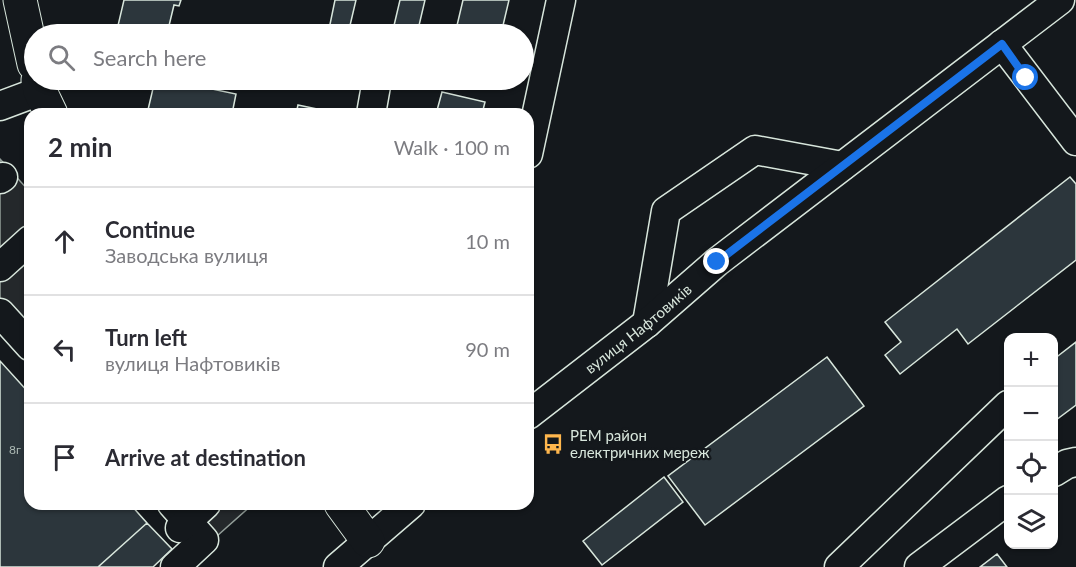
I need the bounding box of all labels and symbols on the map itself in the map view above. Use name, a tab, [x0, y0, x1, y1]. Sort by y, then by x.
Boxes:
route start	[1012, 64, 1038, 90]
route end	[703, 248, 729, 274]
street label: вулиця Нафтовиків	[581, 280, 695, 377]
place label: РЕМ район електричних мереж	[570, 426, 710, 461]
bus stop icon: РЕМ район електричних мереж	[541, 432, 565, 456]
house number: 8г	[9, 442, 21, 457]

